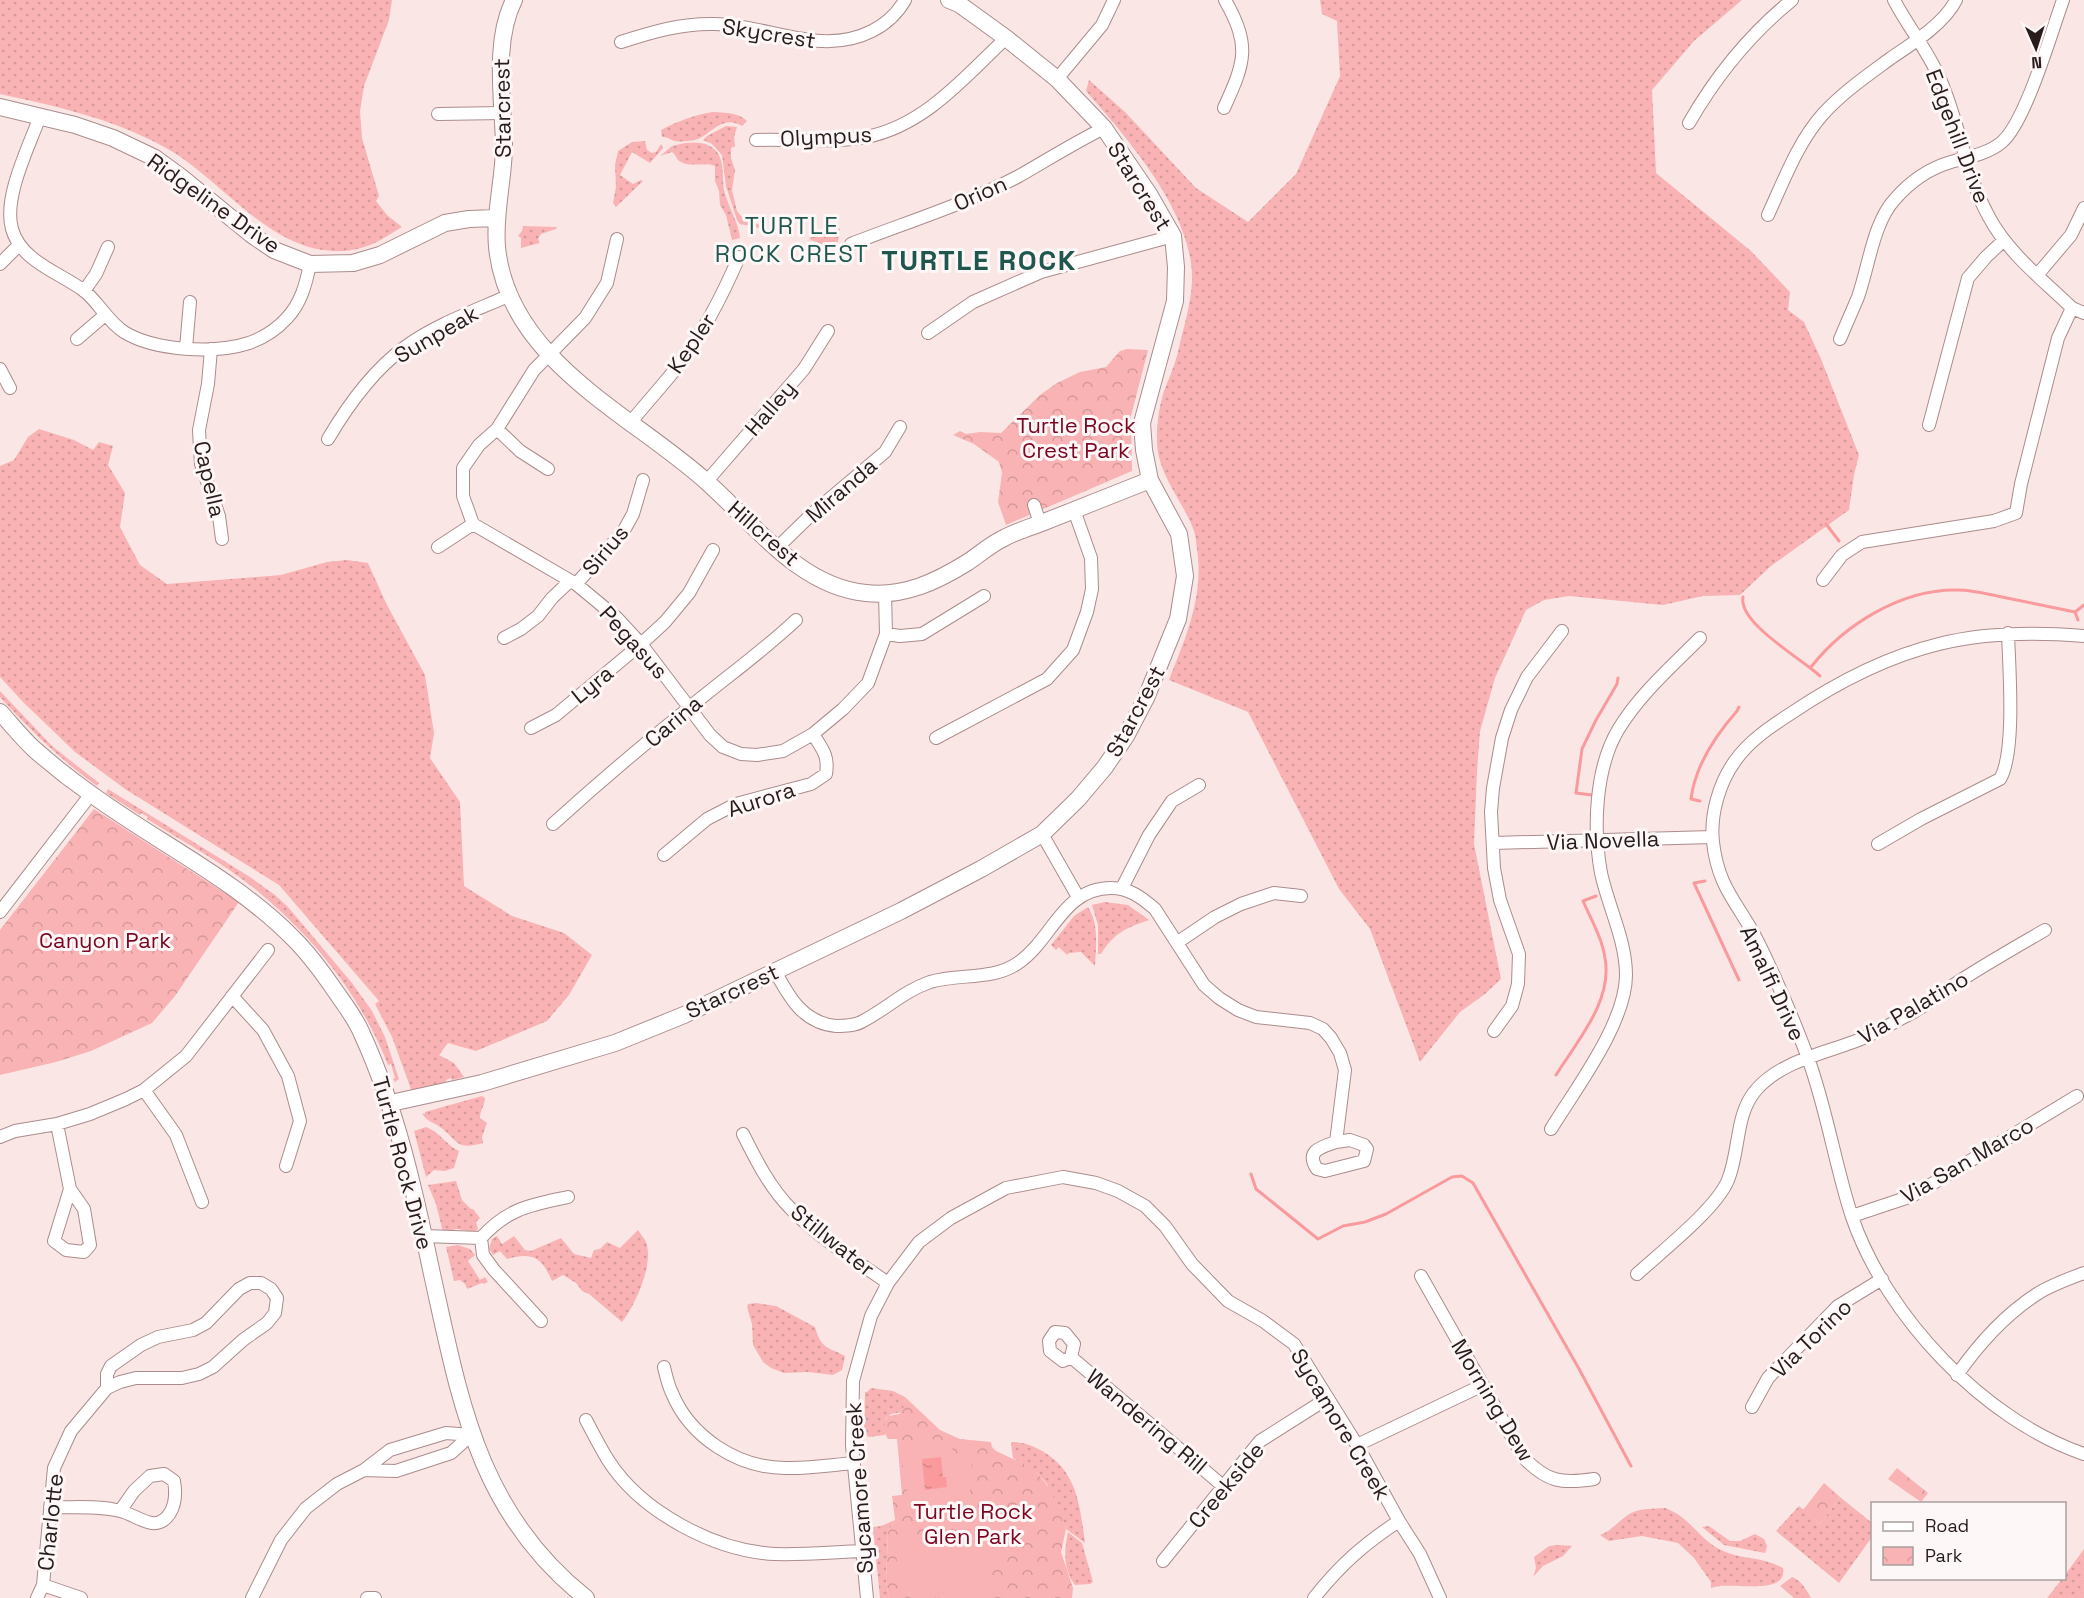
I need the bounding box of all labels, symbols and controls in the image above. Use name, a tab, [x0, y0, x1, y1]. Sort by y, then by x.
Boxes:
street label: Skycrest	[720, 12, 818, 54]
north arrow	[2006, 18, 2066, 78]
text: N	[2031, 52, 2043, 73]
street label: Starcrest	[487, 58, 517, 158]
street label: Edgehill Drive	[1920, 65, 1996, 207]
street label: Olympus	[779, 120, 873, 152]
street label: Starcrest	[1102, 136, 1178, 236]
street label: Ridgeline Drive	[142, 147, 286, 259]
street label: Orion	[949, 169, 1011, 217]
district label: TURTLE ROCK CREST	[715, 210, 869, 269]
district label: TURTLE ROCK	[881, 242, 1077, 278]
street label: Sunpeak	[389, 299, 483, 369]
street label: Kepler	[661, 307, 721, 379]
street label: Halley	[738, 375, 802, 441]
park label: Turtle Rock Crest Park	[1016, 411, 1136, 464]
street label: Capella	[188, 438, 232, 520]
street label: Miranda	[800, 451, 883, 529]
street label: Hillcrest	[722, 494, 806, 572]
street label: Sirius	[576, 519, 634, 581]
street label: Pegasus	[594, 599, 674, 685]
street label: Lyra	[565, 658, 619, 709]
street label: Starcrest	[1099, 660, 1171, 762]
street label: Carina	[638, 689, 708, 753]
street label: Aurora	[724, 775, 799, 823]
street label: Via Novella	[1546, 824, 1660, 856]
street label: Amalfi Drive	[1734, 921, 1812, 1045]
park label: Canyon Park	[39, 926, 171, 954]
street label: Starcrest	[681, 957, 783, 1025]
street label: Via Palatino	[1853, 964, 1973, 1050]
street label: Turtle Rock Drive	[366, 1073, 440, 1253]
street label: Via San Marco	[1896, 1111, 2038, 1209]
street label: Stillwater	[785, 1198, 881, 1282]
street label: Via Torino	[1765, 1293, 1857, 1383]
street label: Morning Dew	[1445, 1334, 1541, 1466]
street label: Sycamore Creek	[1285, 1343, 1397, 1505]
street label: Wandering Rill	[1081, 1362, 1213, 1480]
street label: Sycamore Creek	[839, 1401, 879, 1575]
street label: Creekside	[1182, 1436, 1270, 1534]
street label: Charlotte	[31, 1472, 69, 1572]
park label: Turtle Rock Glen Park	[913, 1497, 1033, 1550]
legend	[1871, 1502, 2066, 1580]
text: Road	[1925, 1514, 1969, 1537]
text: Park	[1925, 1544, 1963, 1567]

